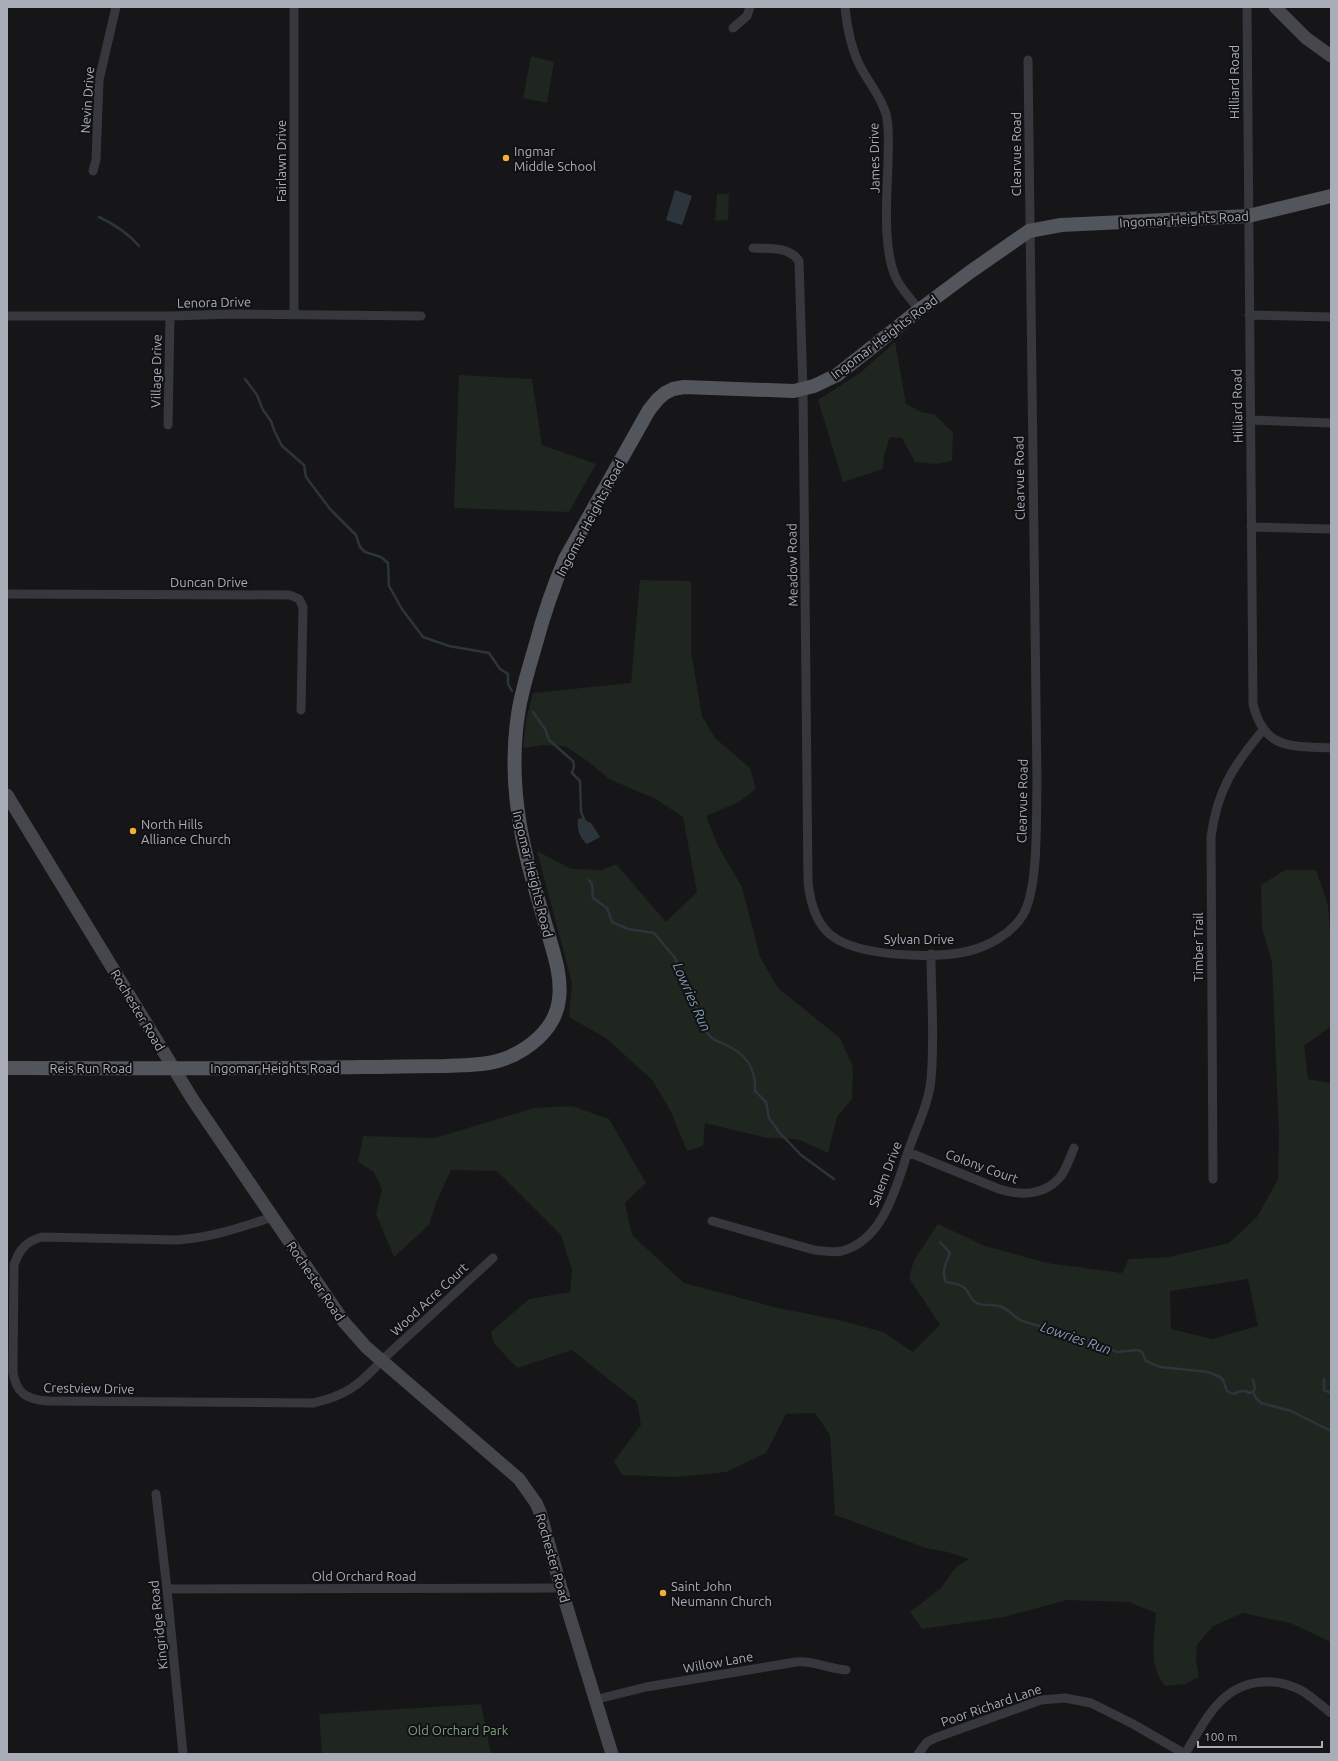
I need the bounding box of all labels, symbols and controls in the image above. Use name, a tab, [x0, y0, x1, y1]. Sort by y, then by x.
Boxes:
street label: Hilliard Road	[1227, 45, 1241, 119]
street label: Nevin Drive	[78, 66, 96, 134]
street label: Clearvue Road	[1009, 112, 1023, 196]
street label: Fairlawn Drive	[274, 120, 288, 202]
street label: James Drive	[866, 122, 882, 194]
place label: Ingmar Middle School	[514, 144, 597, 173]
marker: Ingmar Middle School	[501, 153, 511, 163]
street label: Ingomar Heights Road	[1119, 209, 1249, 229]
street label: Ingomar Heights Road	[828, 292, 940, 382]
street label: Lenora Drive	[177, 294, 251, 310]
street label: Village Drive	[148, 334, 164, 408]
street label: Hilliard Road	[1229, 369, 1245, 443]
street label: Clearvue Road	[1011, 436, 1027, 520]
street label: Ingomar Heights Road	[553, 457, 627, 579]
street label: Meadow Road	[784, 523, 800, 607]
street label: Duncan Drive	[170, 575, 248, 589]
street label: Clearvue Road	[1014, 759, 1030, 843]
street label: Ingomar Heights Road	[511, 809, 555, 939]
place label: North Hills Alliance Church	[141, 817, 231, 846]
marker: North Hills Alliance Church	[128, 826, 138, 836]
street label: Timber Trail	[1191, 912, 1205, 982]
street label: Sylvan Drive	[884, 932, 954, 946]
water label: Lowries Run	[670, 960, 714, 1034]
street label: Rochester Road	[108, 967, 168, 1053]
street label: Reis Run Road	[50, 1061, 132, 1075]
street label: Ingomar Heights Road	[210, 1061, 340, 1075]
street label: Salem Drive	[866, 1139, 904, 1209]
street label: Colony Court	[944, 1146, 1020, 1186]
street label: Rochester Road	[284, 1239, 348, 1323]
street label: Wood Acre Court	[388, 1260, 470, 1338]
water label: Lowries Run	[1039, 1318, 1113, 1358]
street label: Crestview Drive	[43, 1380, 135, 1396]
street label: Rochester Road	[534, 1512, 572, 1604]
street label: Old Orchard Road	[312, 1569, 416, 1583]
place label: Saint John Neumann Church	[671, 1579, 772, 1608]
street label: Kingridge Road	[146, 1580, 170, 1670]
marker: Saint John Neumann Church	[658, 1588, 668, 1598]
street label: Willow Lane	[682, 1649, 754, 1675]
street label: Poor Richard Lane	[939, 1681, 1043, 1729]
park label: Old Orchard Park	[408, 1723, 509, 1737]
scale bar	[1198, 1723, 1322, 1749]
text: 100 m	[1204, 1730, 1237, 1743]

